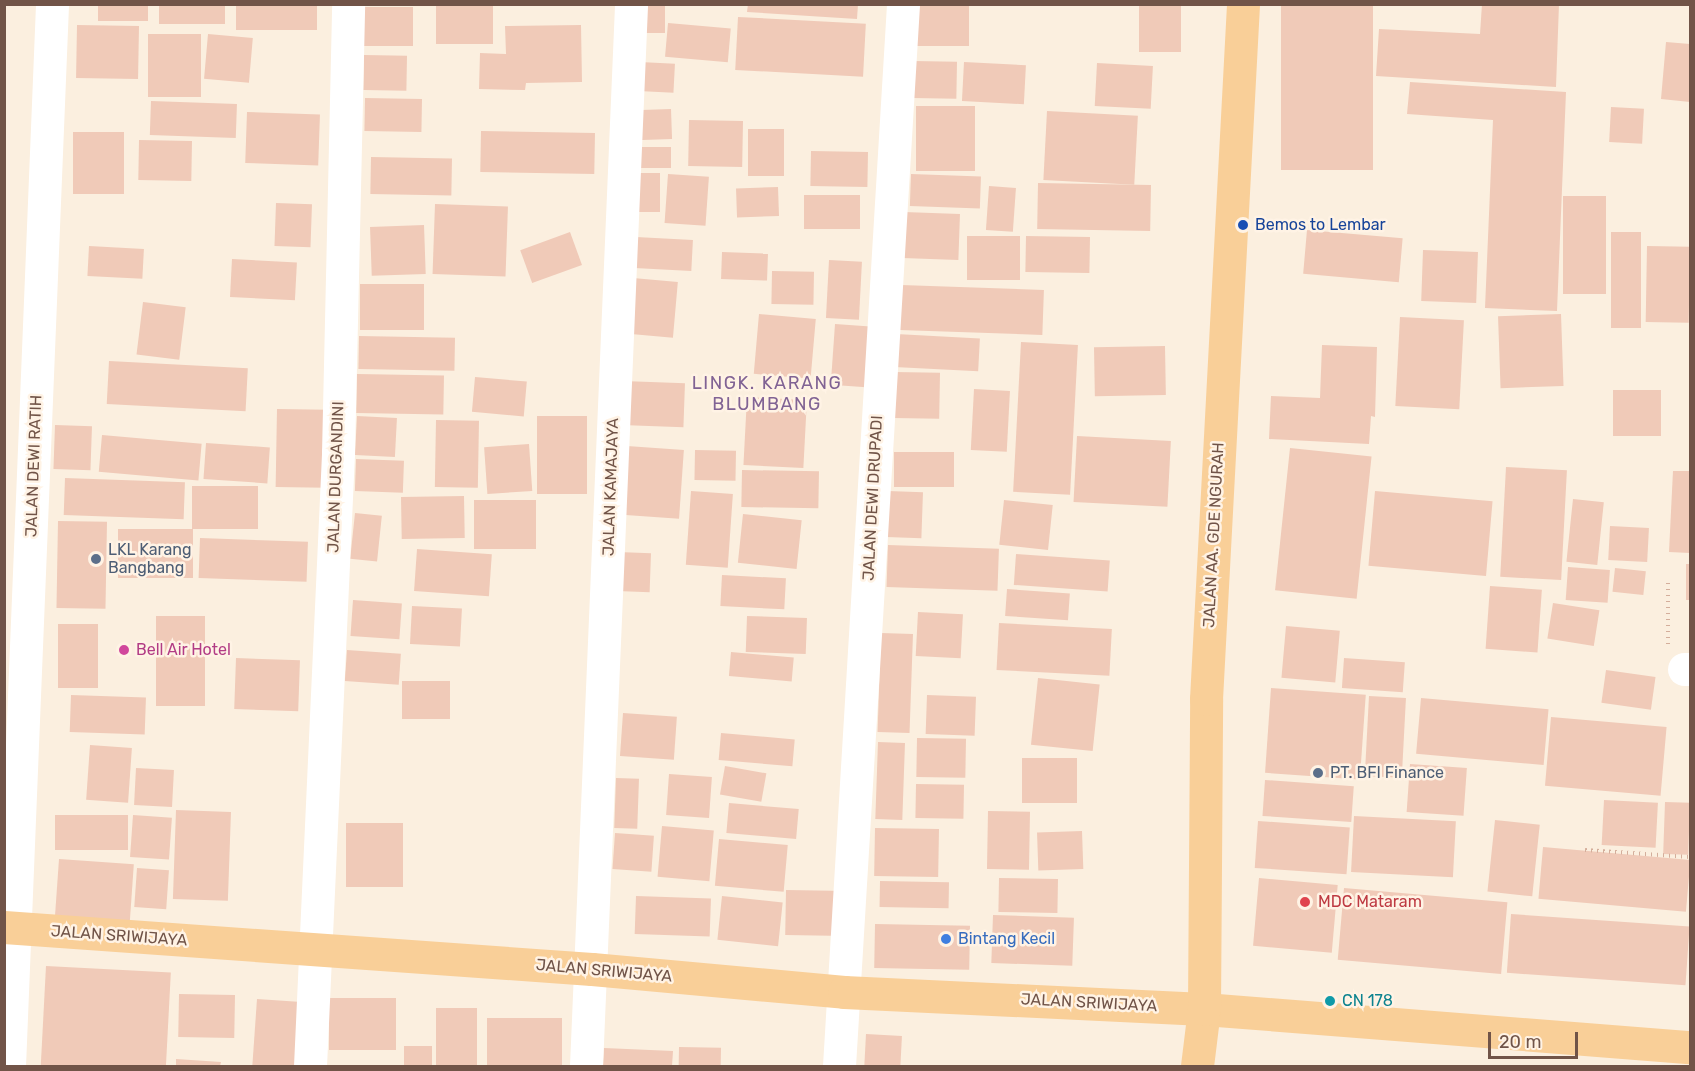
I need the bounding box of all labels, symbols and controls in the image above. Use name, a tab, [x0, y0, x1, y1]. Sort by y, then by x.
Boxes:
place label: Bemos to Lembar	[1255, 215, 1386, 235]
marker: Bemos to Lembar	[1236, 218, 1250, 232]
district label: LINGK. KARANG BLUMBANG	[692, 373, 842, 416]
street label: JALAN DEWI RATIH	[22, 395, 46, 537]
street label: JALAN DURGANDINI	[324, 401, 348, 553]
street label: JALAN DEWI DRUPADI	[859, 415, 887, 581]
street label: JALAN KAMAJAYA	[599, 417, 623, 557]
street label: JALAN AA. GDE NGURAH	[1200, 442, 1228, 628]
place label: LKL Karang Bangbang	[108, 540, 192, 578]
marker: LKL Karang Bangbang	[89, 552, 103, 566]
place label: Bell Air Hotel	[136, 640, 232, 660]
marker: Bell Air Hotel	[117, 643, 131, 657]
place label: PT. BFI Finance	[1330, 763, 1444, 783]
marker: PT. BFI Finance	[1311, 766, 1325, 780]
place label: MDC Mataram	[1318, 892, 1422, 912]
marker: MDC Mataram	[1296, 893, 1314, 911]
street label: JALAN SRIWIJAYA	[50, 922, 188, 950]
place label: Bintang Kecil	[958, 929, 1055, 949]
marker: Bintang Kecil	[939, 932, 953, 946]
street label: JALAN SRIWIJAYA	[535, 955, 673, 987]
street label: JALAN SRIWIJAYA	[1020, 990, 1158, 1016]
place label: CN 178	[1342, 991, 1393, 1011]
marker: CN 178	[1323, 994, 1337, 1008]
scale bar	[1491, 1020, 1581, 1058]
text: 20 m	[1499, 1031, 1541, 1053]

